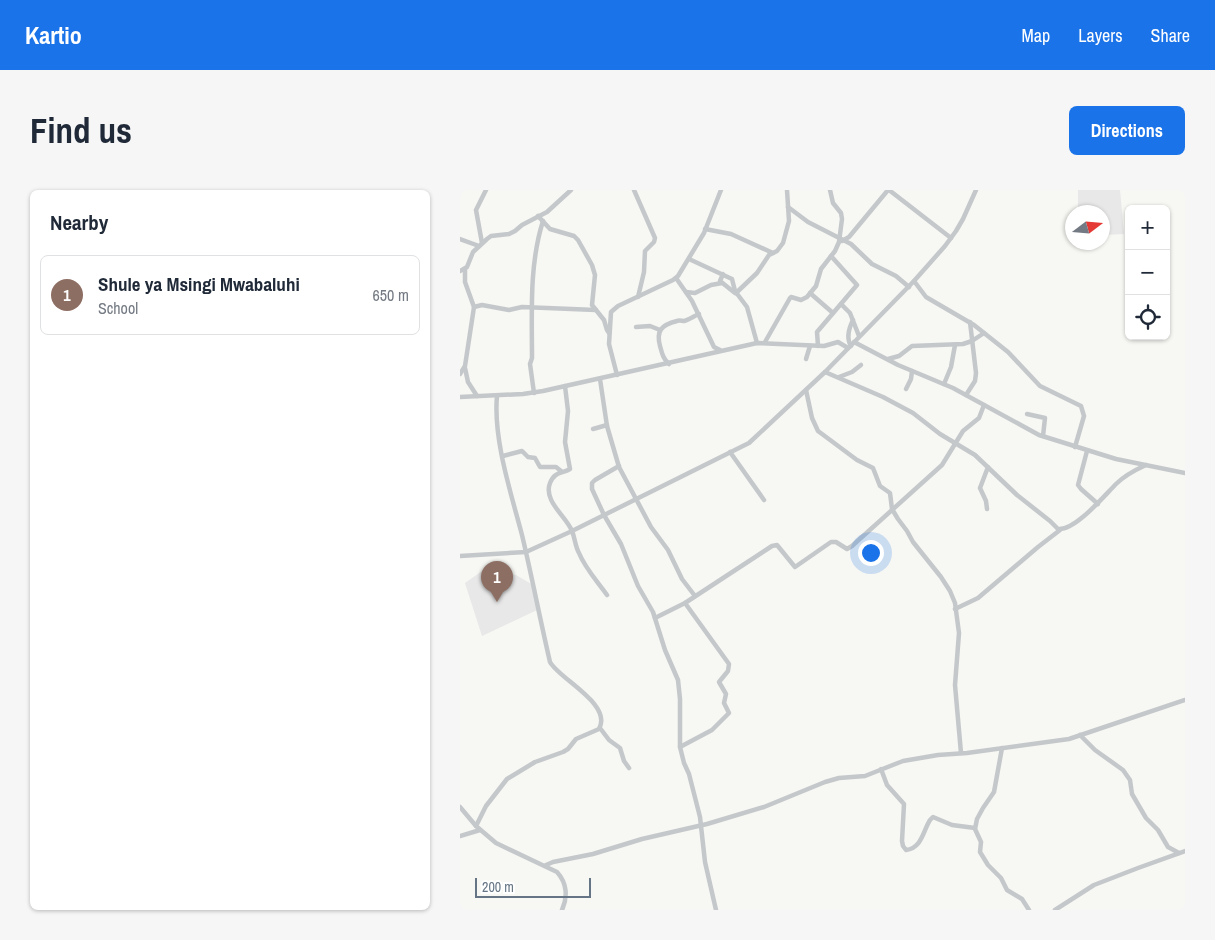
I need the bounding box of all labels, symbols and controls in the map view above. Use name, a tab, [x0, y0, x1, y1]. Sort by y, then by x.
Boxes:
text: Kartio	[25, 19, 82, 51]
text: Map	[1022, 23, 1050, 48]
text: Layers	[1078, 23, 1123, 48]
text: Share	[1151, 23, 1190, 48]
button: Directions	[1069, 106, 1185, 155]
text: Find us	[30, 107, 132, 154]
north arrow	[1065, 205, 1110, 250]
map controls	[1125, 205, 1170, 340]
button: +	[1125, 205, 1170, 250]
text: Nearby	[50, 208, 108, 237]
button: −	[1125, 250, 1170, 295]
text: Shule ya Msingi Mwabaluhi	[98, 271, 300, 297]
text: 1	[63, 284, 71, 306]
text: 650 m	[373, 284, 409, 306]
button: locate	[1125, 295, 1170, 340]
text: School	[98, 297, 138, 319]
your location	[858, 540, 884, 566]
pin: 1	[481, 561, 513, 602]
scale bar	[475, 875, 591, 898]
text: 200 m	[482, 878, 514, 896]

